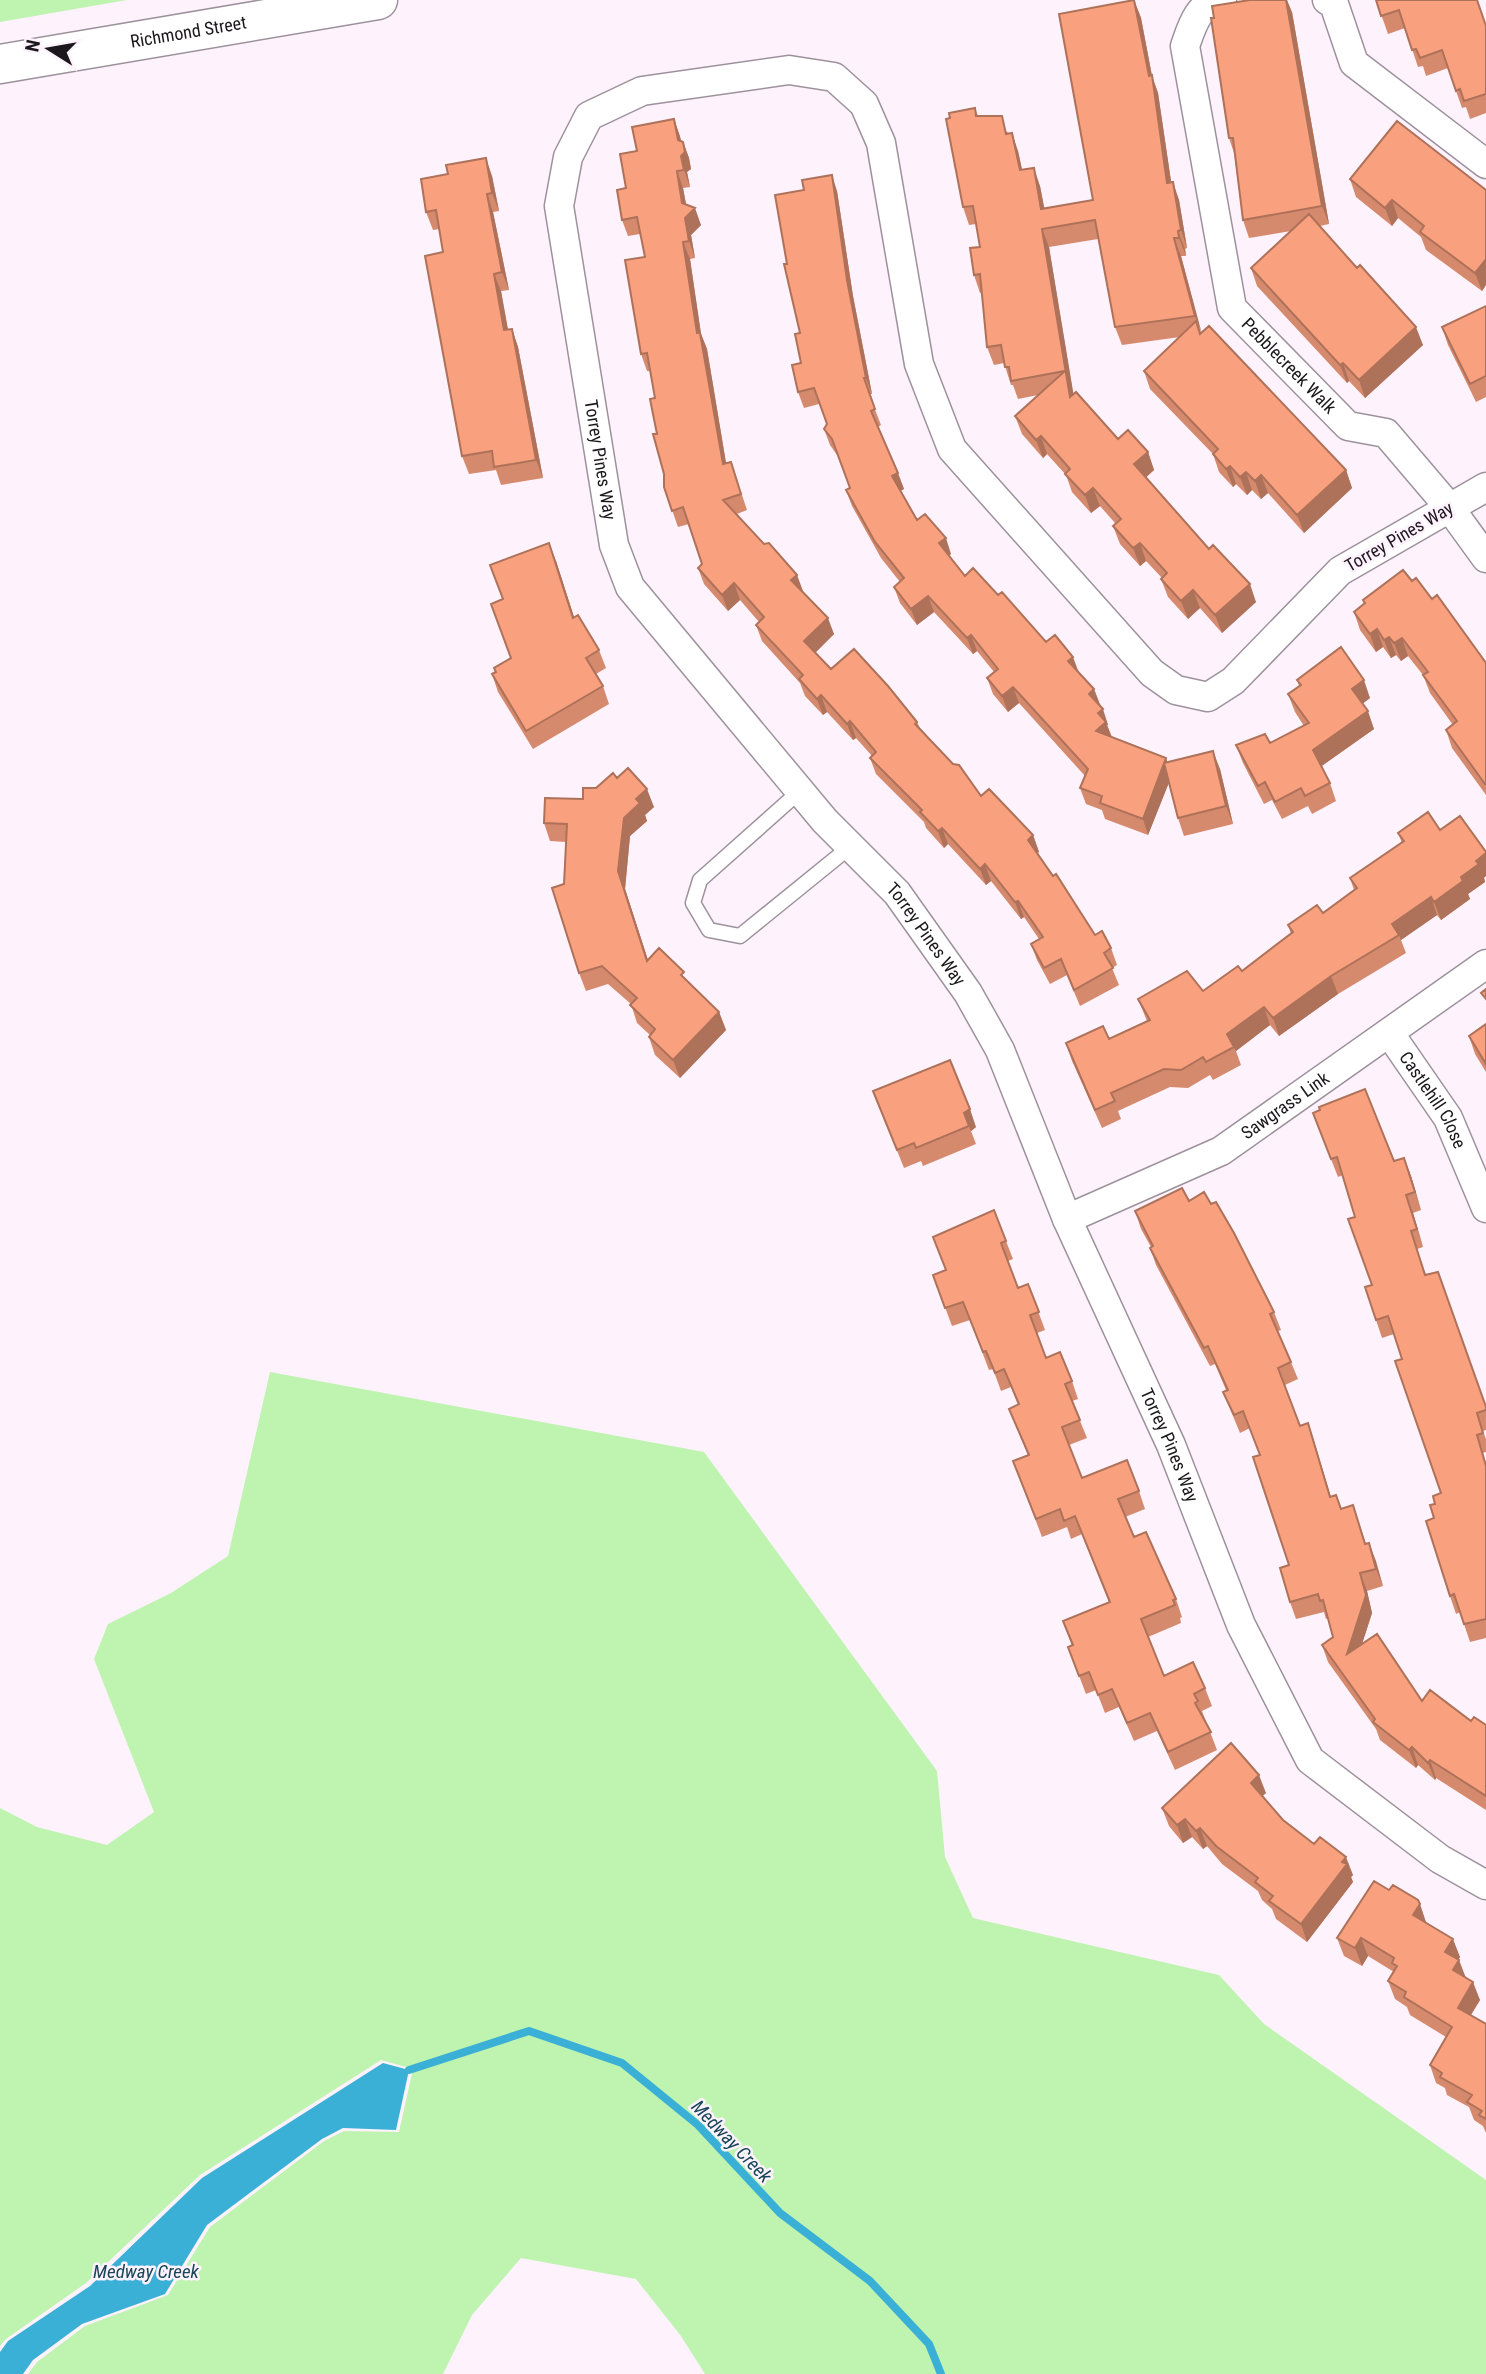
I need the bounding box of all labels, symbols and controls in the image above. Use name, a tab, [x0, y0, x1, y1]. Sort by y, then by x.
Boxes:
street label: Richmond Street	[129, 11, 248, 52]
north arrow	[14, 14, 84, 84]
text: N	[20, 38, 45, 54]
street label: Pebblecreek Walk	[1238, 313, 1341, 418]
street label: Torrey Pines Way	[581, 398, 621, 522]
street label: Torrey Pines Way	[1341, 497, 1457, 576]
street label: Torrey Pines Way	[883, 878, 971, 990]
street label: Castlehill Close	[1395, 1047, 1471, 1151]
street label: Sawgrass Link	[1237, 1067, 1333, 1143]
street label: Torrey Pines Way	[1136, 1385, 1203, 1505]
water label: Medway Creek	[687, 2095, 777, 2188]
water label: Medway Creek	[93, 2260, 200, 2283]

